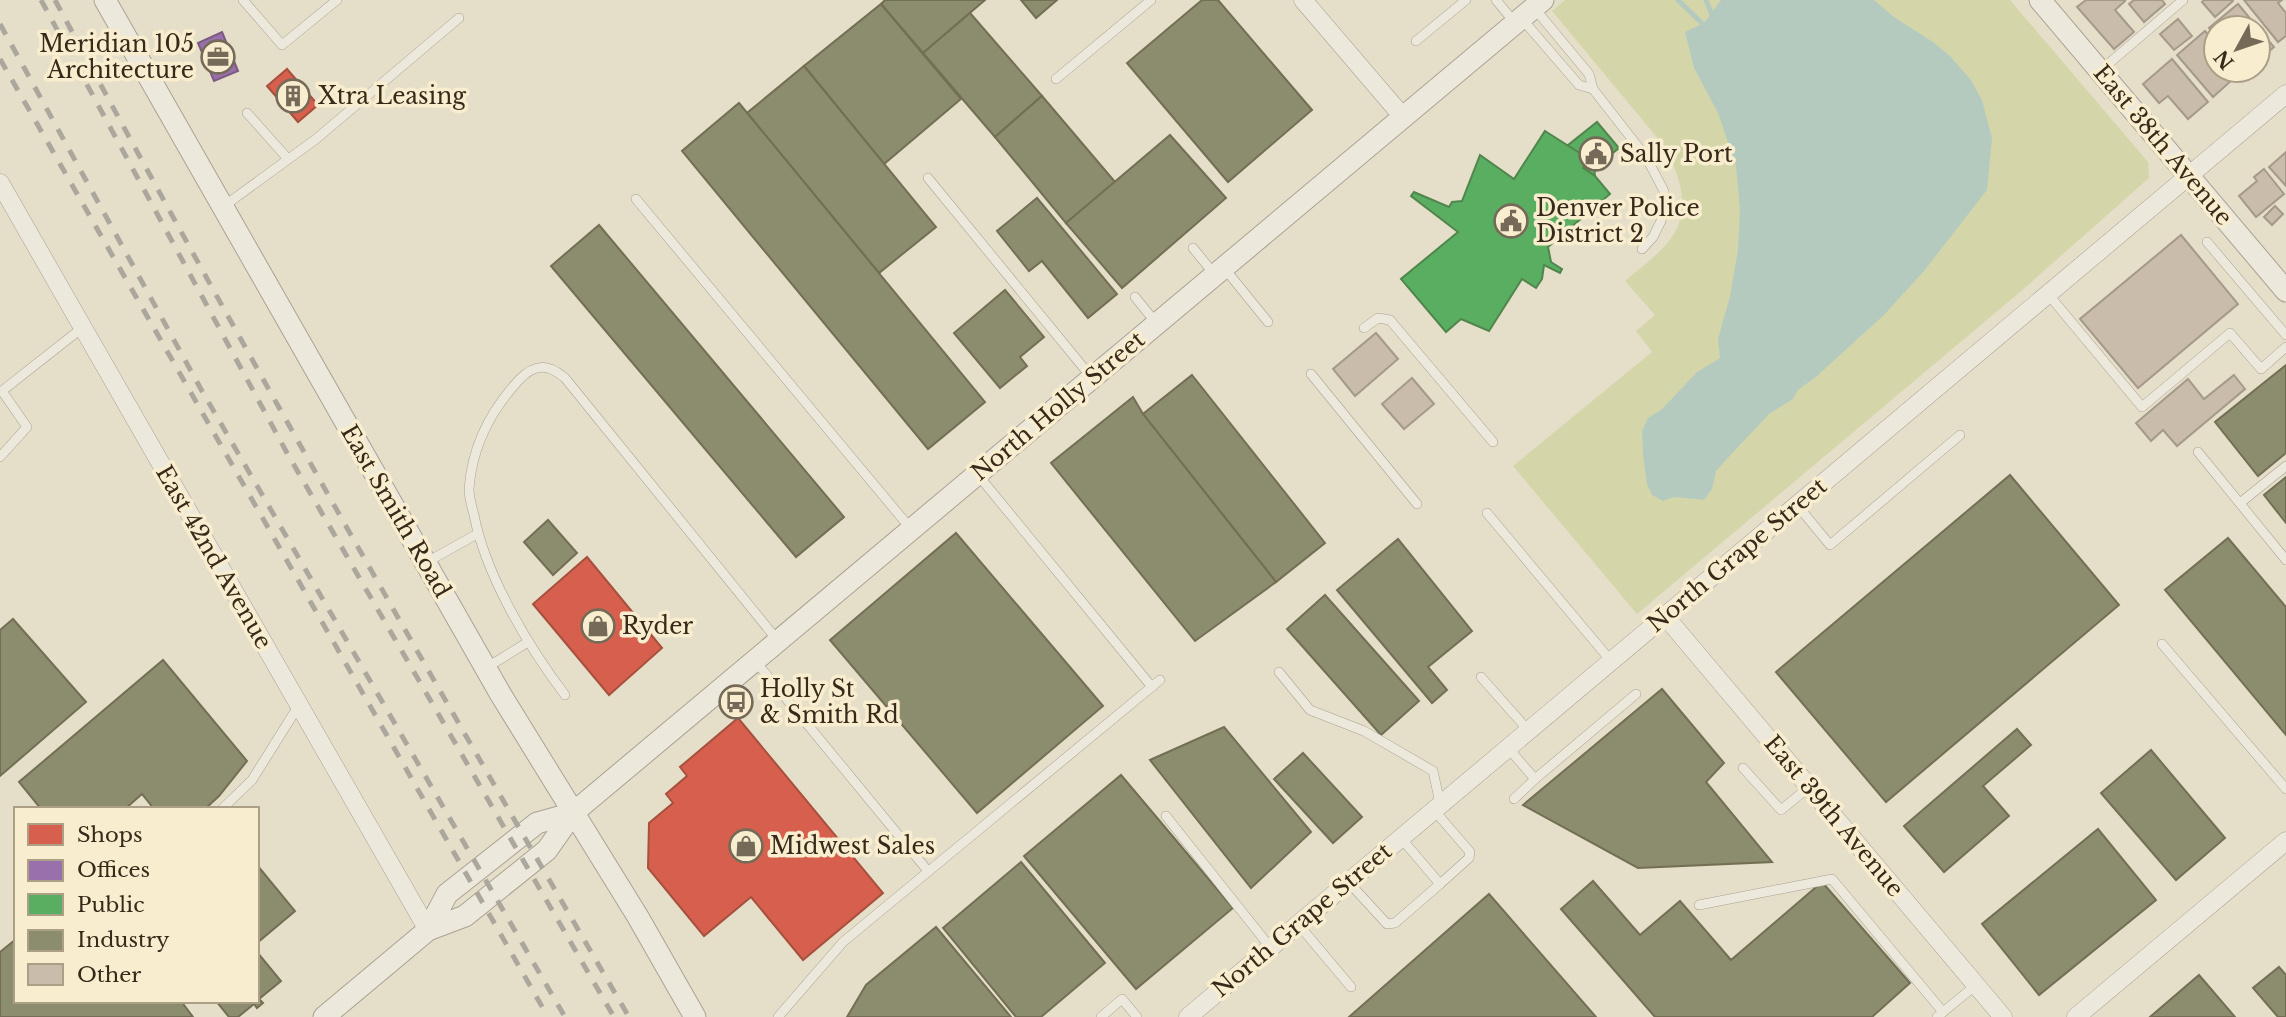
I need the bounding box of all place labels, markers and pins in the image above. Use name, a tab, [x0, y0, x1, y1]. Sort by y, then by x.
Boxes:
place label: Meridian 105 Architecture	[39, 30, 194, 84]
office icon: Meridian 105 Architecture	[199, 38, 237, 76]
building icon: Xtra Leasing	[274, 77, 312, 115]
place label: Xtra Leasing	[318, 82, 466, 110]
public building icon: Sally Port	[1577, 135, 1615, 173]
place label: Sally Port	[1620, 140, 1733, 168]
place label: Denver Police District 2	[1536, 194, 1700, 248]
public building icon: Denver Police District 2	[1492, 202, 1530, 240]
shop icon: Ryder	[579, 607, 617, 645]
place label: Ryder	[622, 612, 693, 640]
place label: Holly St & Smith Rd	[760, 675, 899, 729]
bus stop icon: Holly St & Smith Rd	[717, 683, 755, 721]
shop icon: Midwest Sales	[727, 827, 765, 865]
place label: Midwest Sales	[770, 832, 935, 860]

